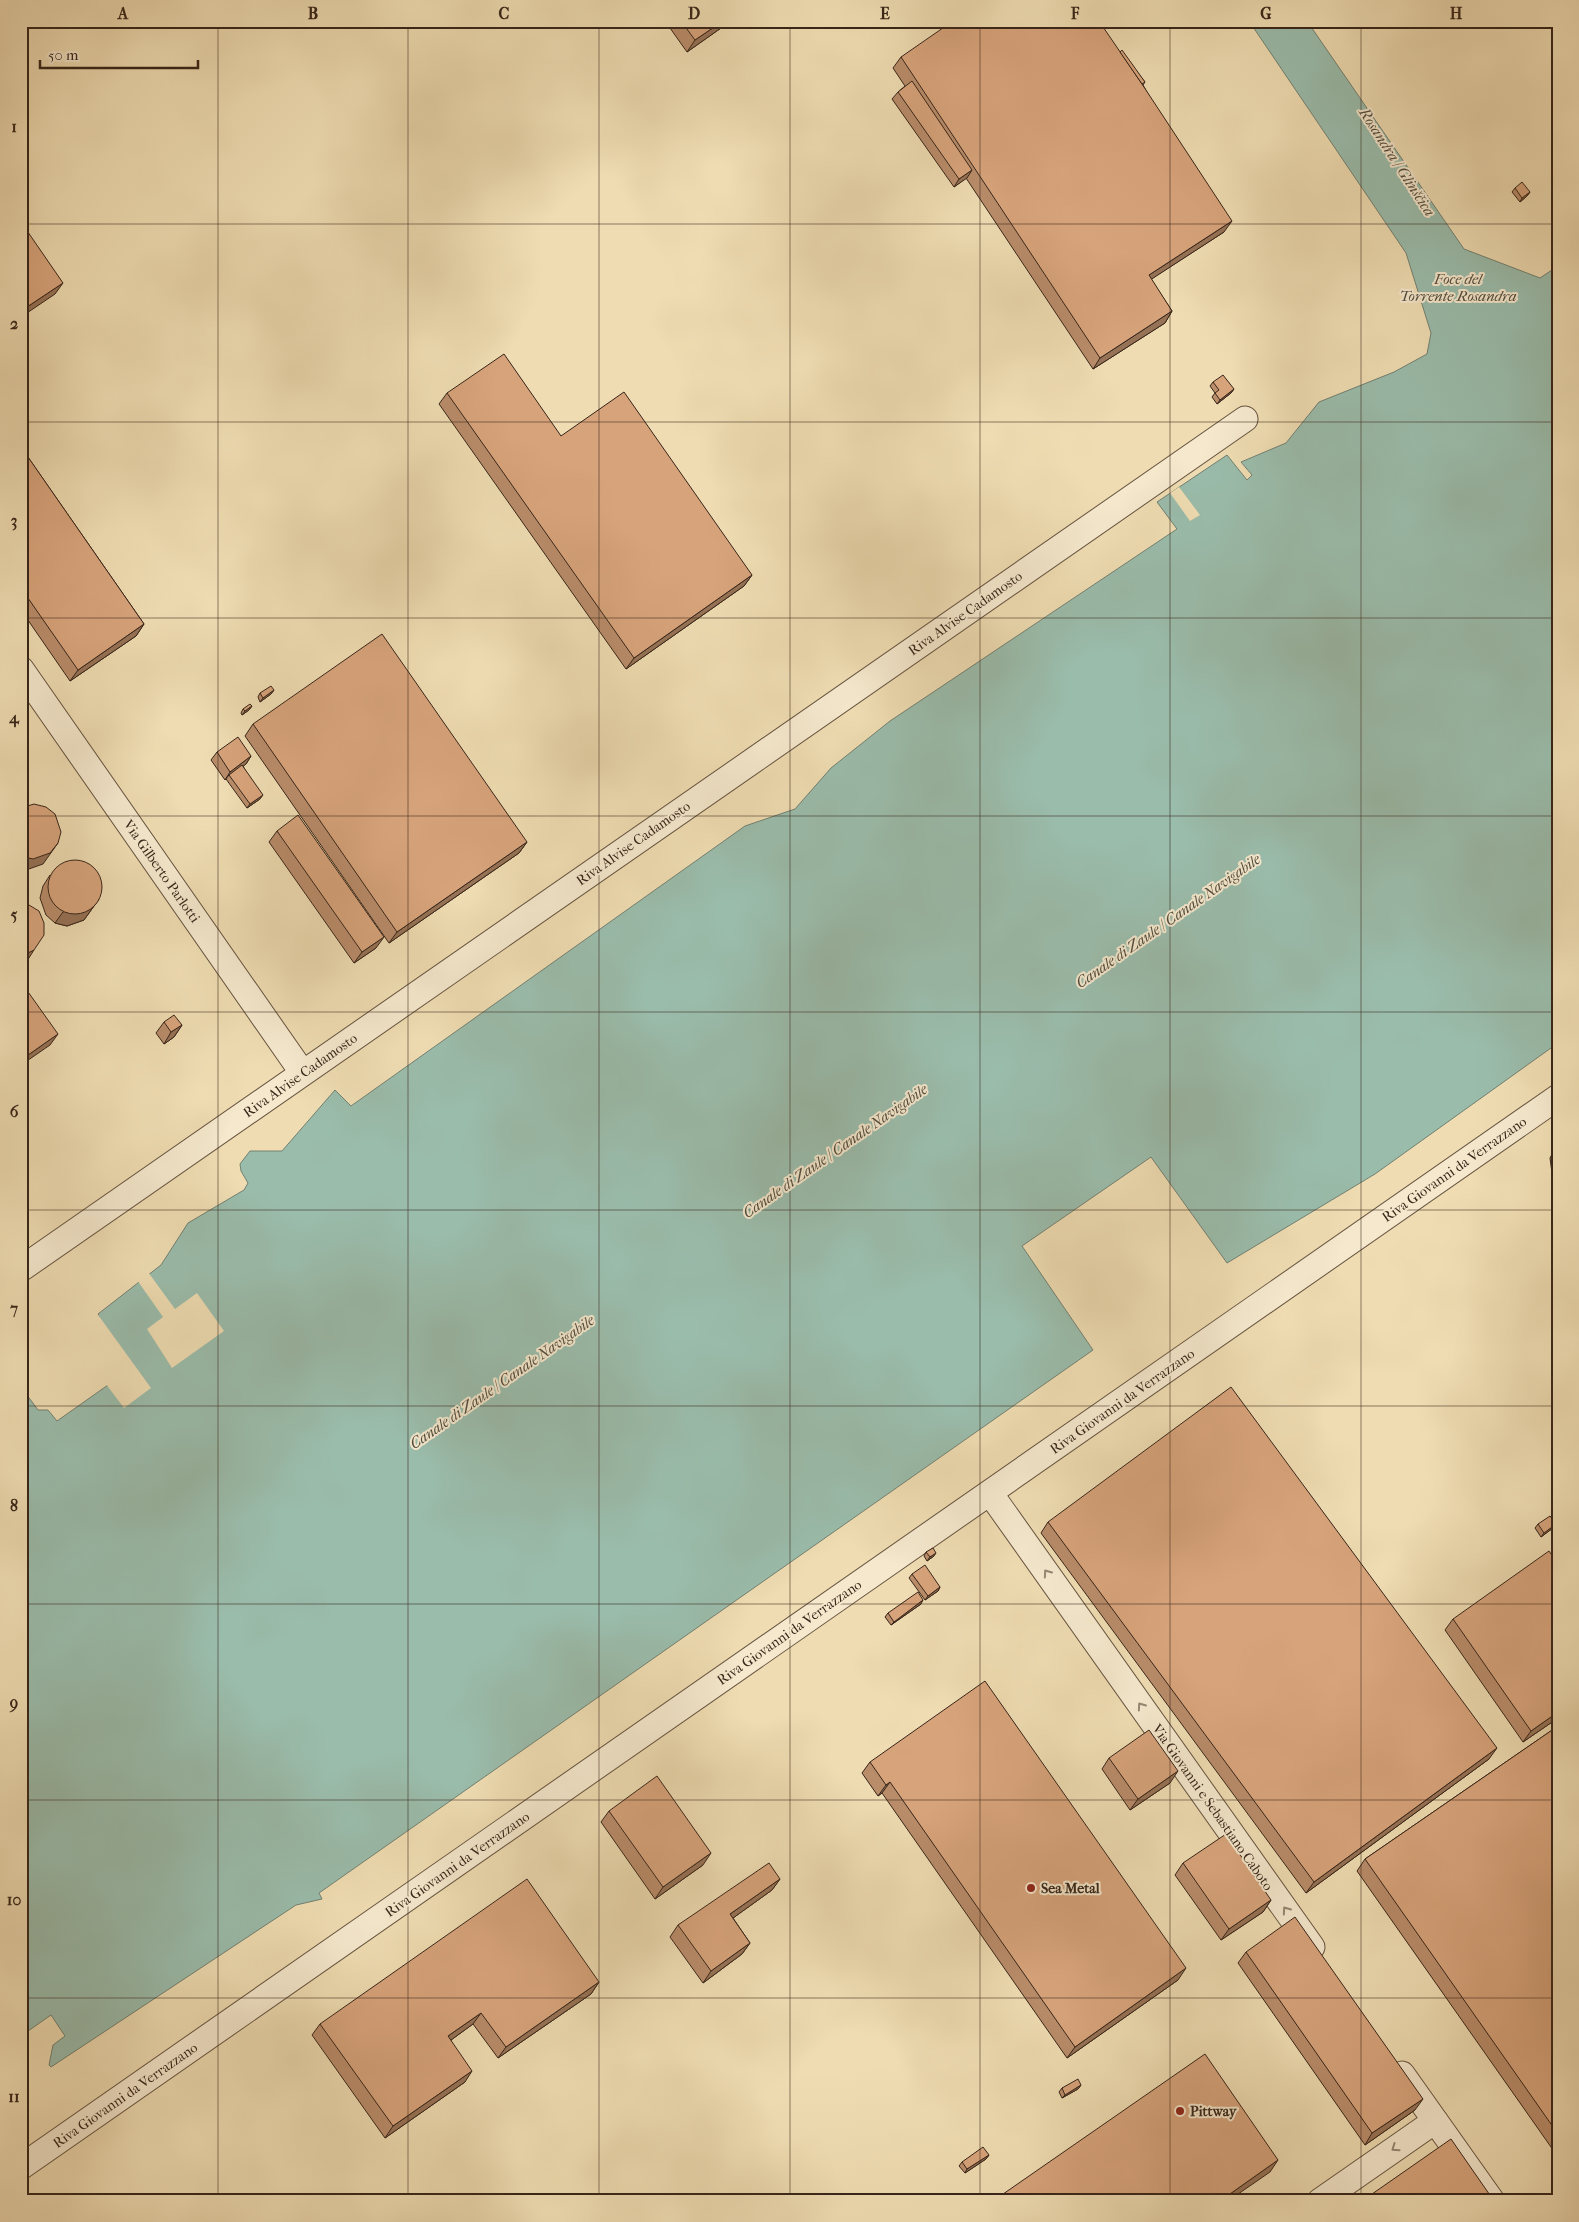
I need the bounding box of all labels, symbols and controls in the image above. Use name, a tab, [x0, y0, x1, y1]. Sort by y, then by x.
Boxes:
text: A	[117, 4, 129, 23]
text: B	[308, 4, 318, 23]
text: C	[499, 4, 510, 23]
text: D	[688, 4, 700, 23]
text: E	[880, 4, 890, 23]
text: F	[1070, 4, 1080, 23]
text: G	[1260, 4, 1272, 23]
text: H	[1450, 4, 1463, 23]
scale bar	[40, 38, 198, 70]
text: 50 m	[48, 46, 79, 64]
water label: Rosandra / Glinščica	[1355, 104, 1439, 220]
text: 1	[11, 117, 17, 136]
water label: Foce del Torrente Rosandra	[1399, 270, 1517, 305]
text: 2	[10, 314, 18, 333]
text: 3	[11, 511, 17, 531]
street label: Riva Alvise Cadamosto	[905, 568, 1026, 659]
text: 4	[8, 708, 20, 728]
street label: Riva Alvise Cadamosto	[573, 798, 694, 889]
street label: Via Gilberto Parlotti	[119, 816, 203, 926]
water label: Canale di Zaule / Canale Navigabile	[1072, 850, 1265, 992]
text: 5	[11, 905, 18, 924]
street label: Riva Alvise Cadamosto	[240, 1030, 361, 1121]
water label: Canale di Zaule / Canale Navigabile	[739, 1080, 932, 1222]
text: 6	[10, 1102, 19, 1121]
street label: Riva Giovanni da Verrazzano	[1379, 1113, 1530, 1226]
text: 7	[9, 1299, 18, 1318]
water label: Canale di Zaule / Canale Navigabile	[406, 1311, 599, 1453]
street label: Riva Giovanni da Verrazzano	[1047, 1345, 1198, 1458]
text: 8	[10, 1496, 18, 1515]
one-way arrow	[1044, 1569, 1053, 1579]
street label: Riva Giovanni da Verrazzano	[714, 1576, 865, 1689]
text: 9	[9, 1693, 18, 1713]
one-way arrow	[1138, 1702, 1147, 1712]
street label: Via Giovanni e Sebastiano Caboto	[1148, 1720, 1277, 1894]
street label: Riva Giovanni da Verrazzano	[382, 1808, 533, 1921]
place label: Sea Metal	[1041, 1880, 1100, 1897]
marker: Sea Metal	[1025, 1882, 1037, 1894]
text: 10	[7, 1890, 21, 1909]
one-way arrow	[1283, 1906, 1292, 1915]
street label: Riva Giovanni da Verrazzano	[50, 2039, 201, 2152]
text: 11	[8, 2087, 20, 2106]
place label: Pittway	[1190, 2103, 1238, 2120]
marker: Pittway	[1174, 2105, 1186, 2117]
one-way arrow	[1392, 2142, 1401, 2151]

